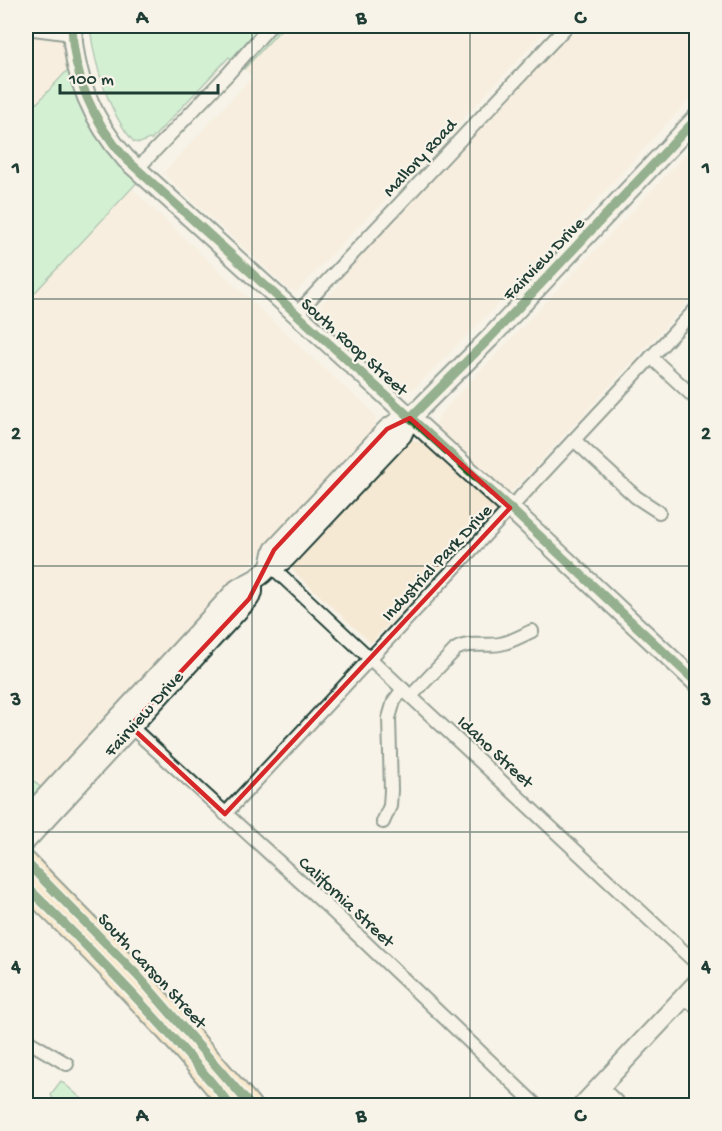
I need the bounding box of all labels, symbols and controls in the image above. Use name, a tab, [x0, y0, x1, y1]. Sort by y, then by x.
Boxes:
text: A	[135, 8, 150, 31]
text: B	[355, 8, 367, 31]
text: C	[574, 8, 588, 31]
scale bar	[60, 57, 218, 95]
text: 100 m	[68, 70, 114, 91]
street label: Mallory Road	[380, 114, 463, 202]
text: 1	[11, 158, 20, 181]
text: 1	[701, 158, 710, 181]
street label: Fairview Drive	[499, 213, 590, 307]
street label: South Roop Street	[296, 294, 412, 402]
text: 2	[11, 424, 21, 447]
text: 2	[701, 424, 711, 447]
street label: Industrial Park Drive	[378, 500, 498, 627]
street label: Fairview Drive	[100, 667, 189, 763]
text: 3	[10, 690, 21, 713]
text: 3	[700, 690, 711, 713]
street label: Idaho Street	[452, 712, 538, 794]
street label: California Street	[293, 853, 399, 954]
street label: South Carson Street	[92, 910, 211, 1035]
text: 4	[10, 957, 21, 980]
text: 4	[700, 957, 711, 980]
text: A	[135, 1106, 150, 1129]
text: B	[355, 1106, 367, 1129]
text: C	[574, 1106, 588, 1129]

